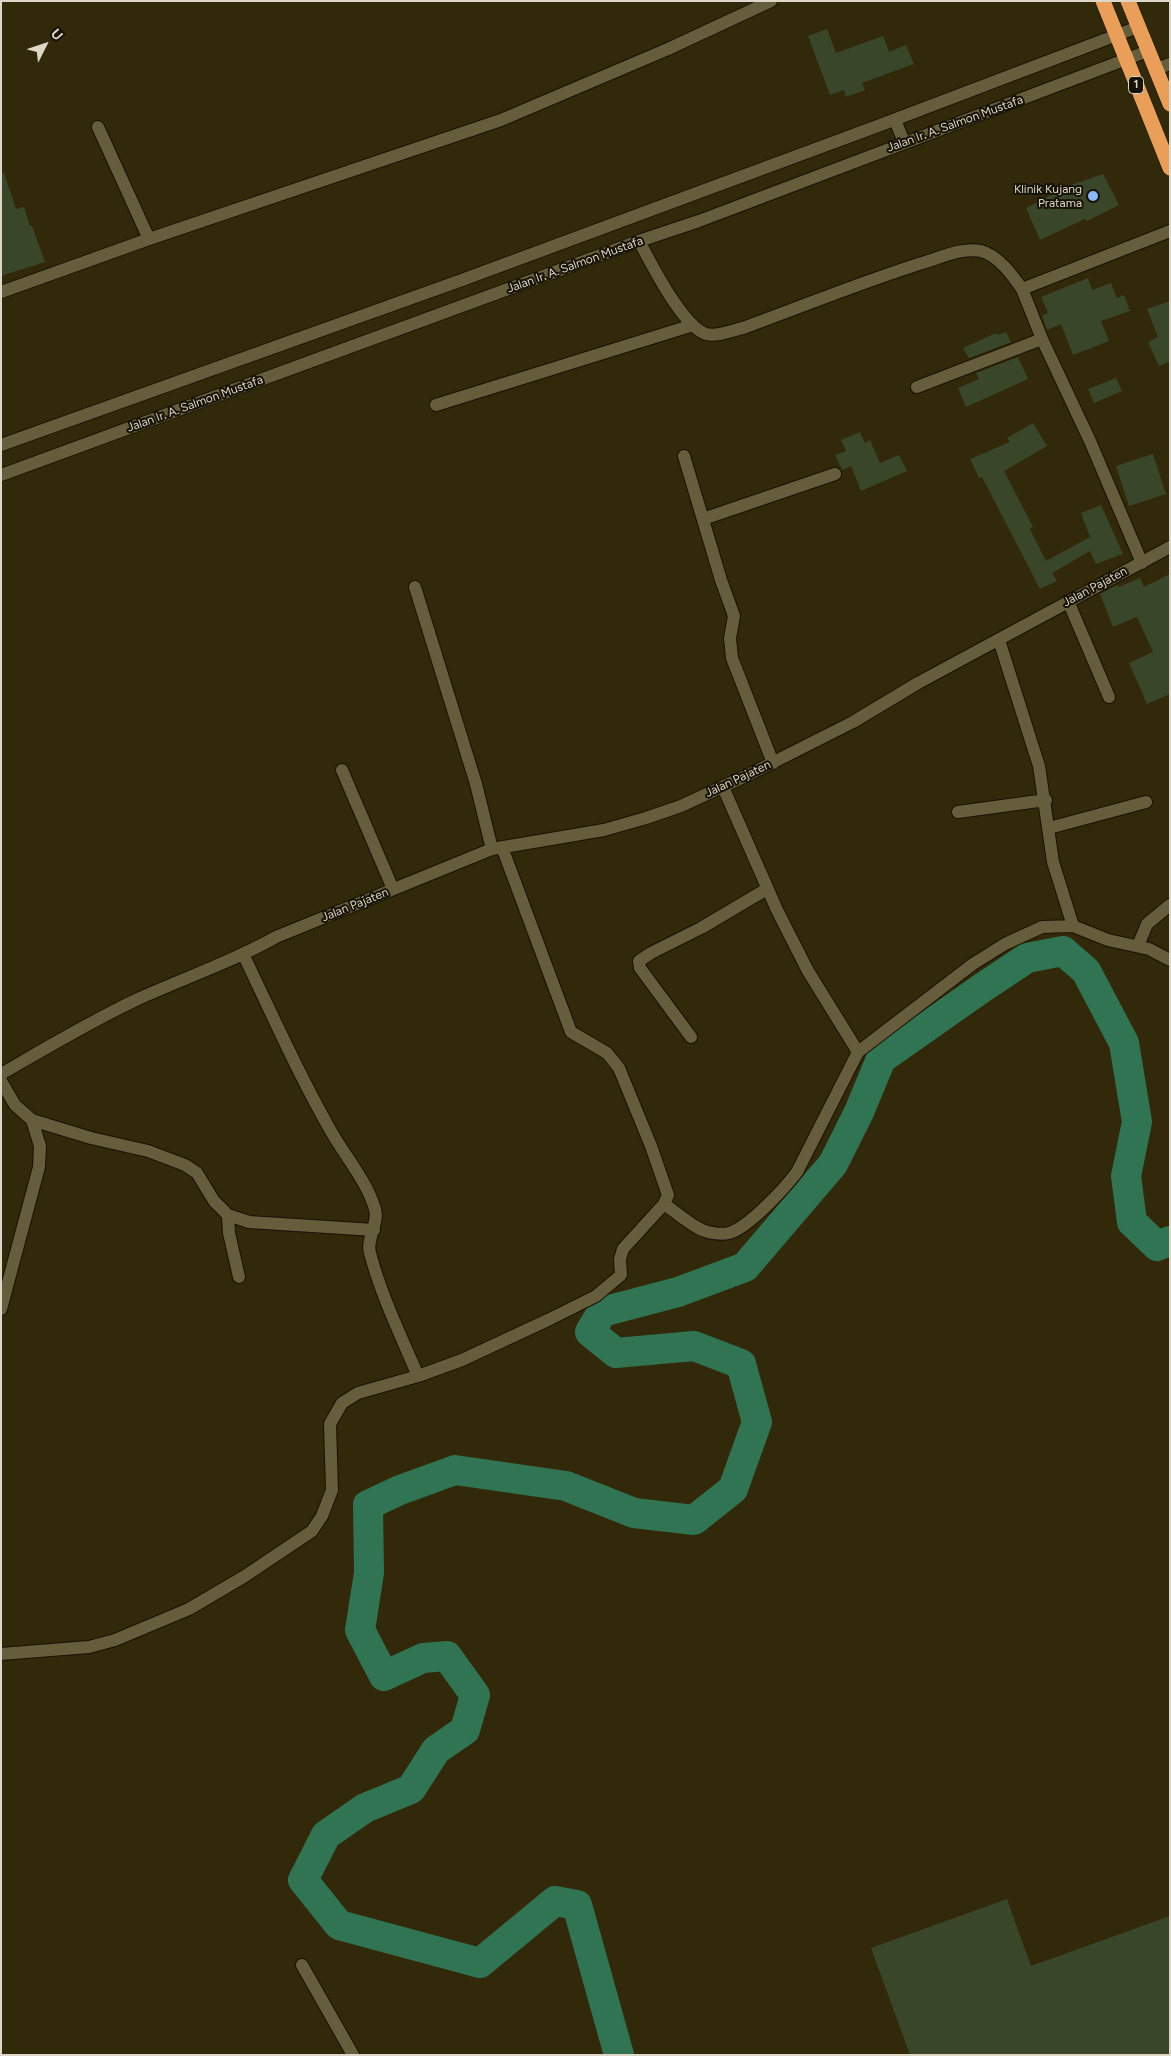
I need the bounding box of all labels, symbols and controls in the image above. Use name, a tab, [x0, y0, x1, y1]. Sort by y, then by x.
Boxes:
north arrow	[20, 20, 70, 70]
text: U	[47, 26, 66, 44]
road number: 1	[1128, 76, 1144, 94]
street label: Jalan Ir. A. Salmon Mustafa	[885, 93, 1025, 155]
place label: Klinik Kujang Pratama	[1014, 182, 1082, 210]
marker: Klinik Kujang Pratama	[1086, 189, 1100, 203]
street label: Jalan Ir. A. Salmon Mustafa	[505, 234, 645, 296]
street label: Jalan Ir. A. Salmon Mustafa	[125, 373, 265, 435]
street label: Jalan Pajaten	[1060, 564, 1130, 610]
street label: Jalan Pajaten	[703, 758, 773, 800]
street label: Jalan Pajaten	[319, 885, 391, 925]

